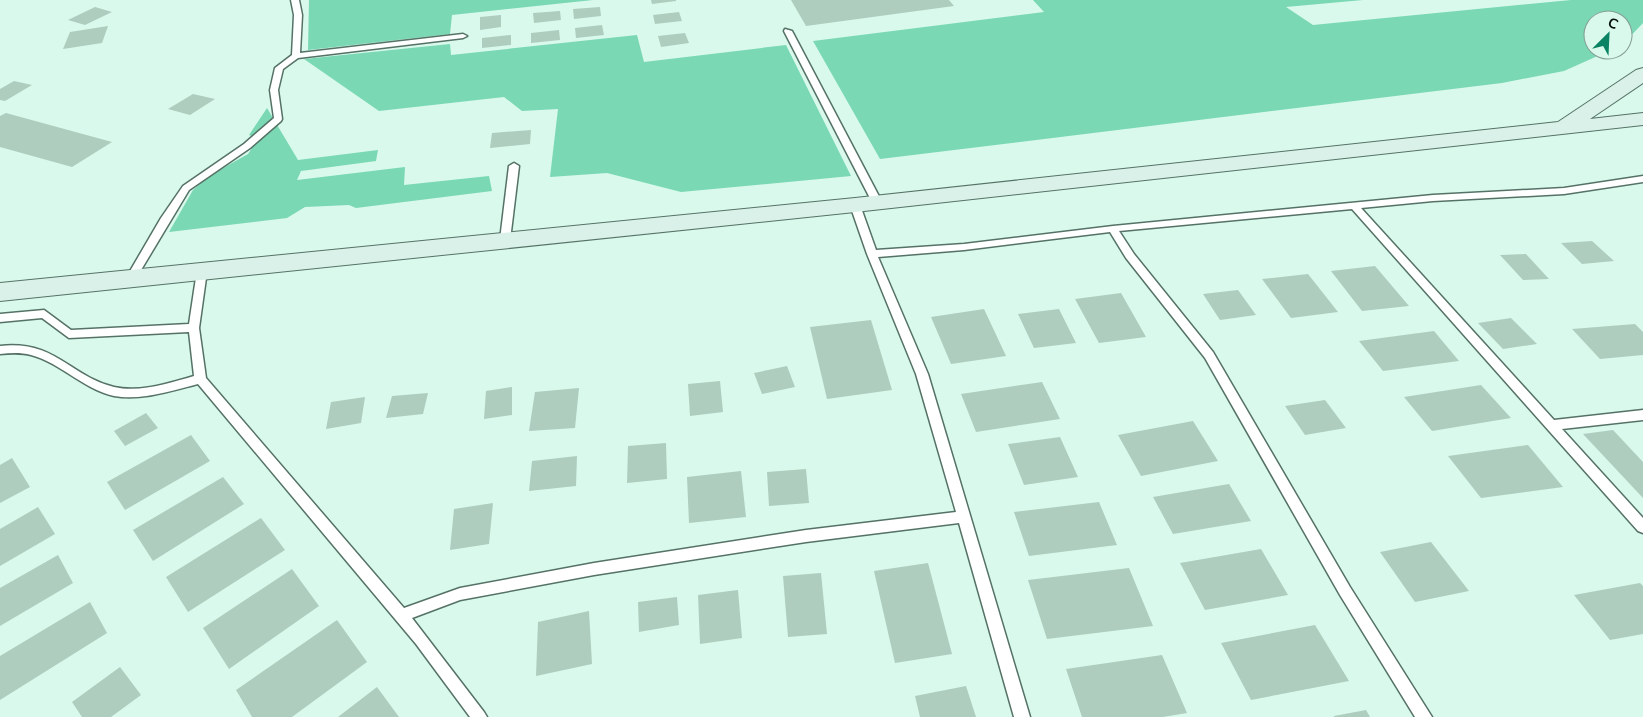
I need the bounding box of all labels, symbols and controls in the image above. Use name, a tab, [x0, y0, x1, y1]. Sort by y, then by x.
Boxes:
north arrow	[1583, 10, 1633, 60]
text: С	[1605, 13, 1621, 33]

